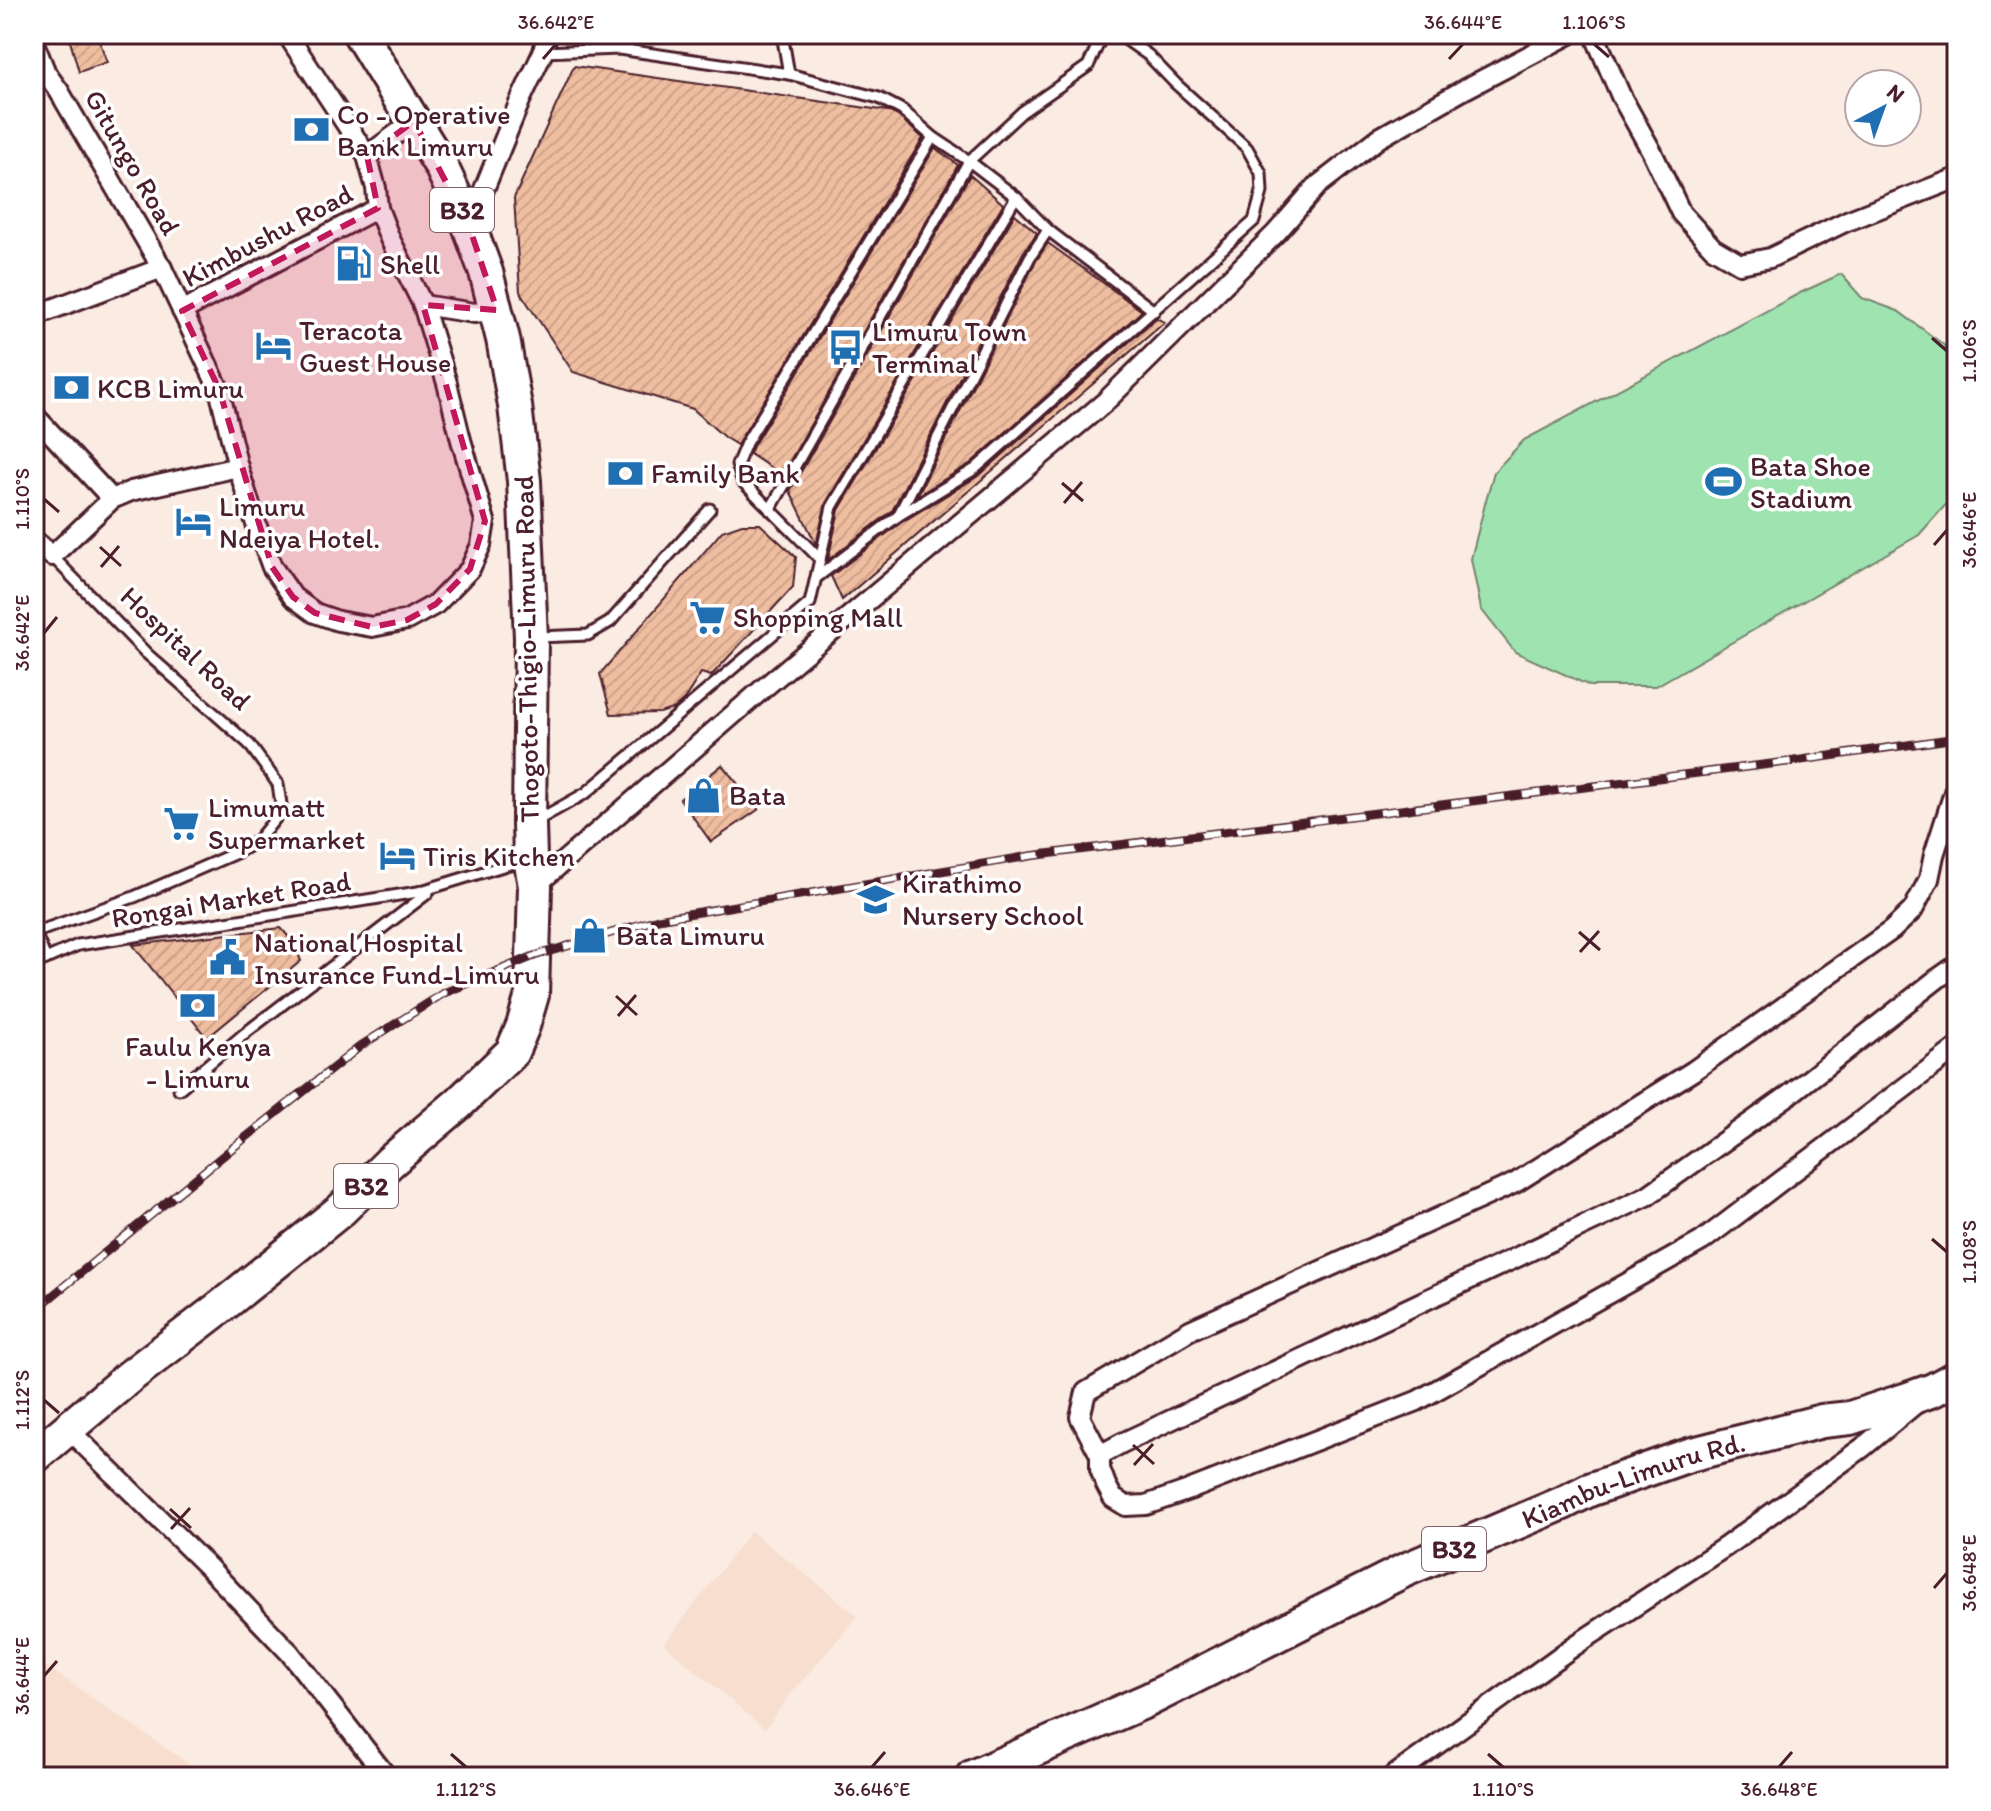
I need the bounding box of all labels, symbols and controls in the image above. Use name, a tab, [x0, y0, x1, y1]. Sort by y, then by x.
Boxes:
text: 36.642°E	[518, 10, 594, 34]
text: 36.644°E	[1424, 10, 1502, 34]
text: 1.106°S	[1562, 10, 1626, 34]
north arrow	[1843, 68, 1923, 148]
text: N	[1881, 78, 1910, 108]
street label: Gitungo Road	[78, 83, 189, 241]
place label: Co - Operative Bank Limuru	[337, 97, 511, 163]
bank icon: Co - Operative Bank Limuru	[292, 111, 330, 149]
street label: Kimbushu Road	[176, 176, 358, 294]
road number: B32	[430, 188, 494, 232]
fuel station icon: Shell	[335, 245, 373, 283]
place label: Shell	[380, 247, 440, 281]
place label: Teracota Guest House	[299, 313, 451, 379]
place label: Limuru Town Terminal	[872, 314, 1027, 380]
text: 1.106°S	[1957, 319, 1981, 383]
hotel icon: Teracota Guest House	[254, 327, 292, 365]
bus stop icon: Limuru Town Terminal	[827, 328, 865, 366]
bank icon: KCB Limuru	[52, 369, 90, 407]
place label: KCB Limuru	[97, 371, 244, 405]
place label: Bata Shoe Stadium	[1750, 449, 1871, 515]
bank icon: Family Bank	[606, 454, 644, 492]
place label: Family Bank	[651, 456, 800, 490]
sports icon: Bata Shoe Stadium	[1705, 463, 1743, 501]
text: 1.110°S	[10, 468, 34, 530]
street label: Thogoto-Thigio-Limuru Road	[506, 475, 546, 823]
place label: Limuru Ndeiya Hotel.	[219, 489, 380, 555]
text: 36.646°E	[1957, 492, 1981, 568]
hotel icon: Limuru Ndeiya Hotel.	[174, 503, 212, 541]
street label: Hospital Road	[114, 579, 258, 717]
text: 36.642°E	[10, 595, 34, 671]
supermarket icon: Shopping Mall	[688, 598, 726, 636]
place label: Shopping Mall	[733, 600, 903, 634]
shop icon: Bata	[684, 776, 722, 814]
place label: Bata	[729, 778, 786, 812]
place label: Limumatt Supermarket	[208, 790, 365, 856]
supermarket icon: Limumatt Supermarket	[163, 804, 201, 842]
hotel icon: Tiris Kitchen	[378, 837, 416, 875]
place label: Tiris Kitchen	[423, 839, 575, 873]
street label: Rongai Market Road	[109, 863, 353, 935]
place label: Kirathimo Nursery School	[902, 866, 1084, 932]
school or university icon: Kirathimo Nursery School	[857, 880, 895, 918]
shop icon: Bata Limuru	[571, 916, 609, 954]
place label: Bata Limuru	[616, 918, 765, 952]
place label: National Hospital Insurance Fund-Limuru	[254, 925, 540, 991]
public building icon: National Hospital Insurance Fund-Limuru	[209, 939, 247, 977]
bank icon: Faulu Kenya - Limuru	[179, 987, 217, 1025]
place label: Faulu Kenya - Limuru	[125, 1029, 271, 1095]
road number: B32	[334, 1164, 398, 1208]
text: 1.108°S	[1957, 1220, 1981, 1284]
text: 1.112°S	[10, 1370, 34, 1430]
street label: Kiambu-Limuru Rd.	[1516, 1424, 1749, 1536]
road number: B32	[1422, 1527, 1486, 1571]
text: 36.648°E	[1957, 1535, 1981, 1611]
text: 36.644°E	[10, 1637, 34, 1715]
text: 1.112°S	[436, 1777, 496, 1801]
text: 36.646°E	[834, 1777, 910, 1801]
text: 1.110°S	[1472, 1777, 1534, 1801]
text: 36.648°E	[1741, 1777, 1817, 1801]

